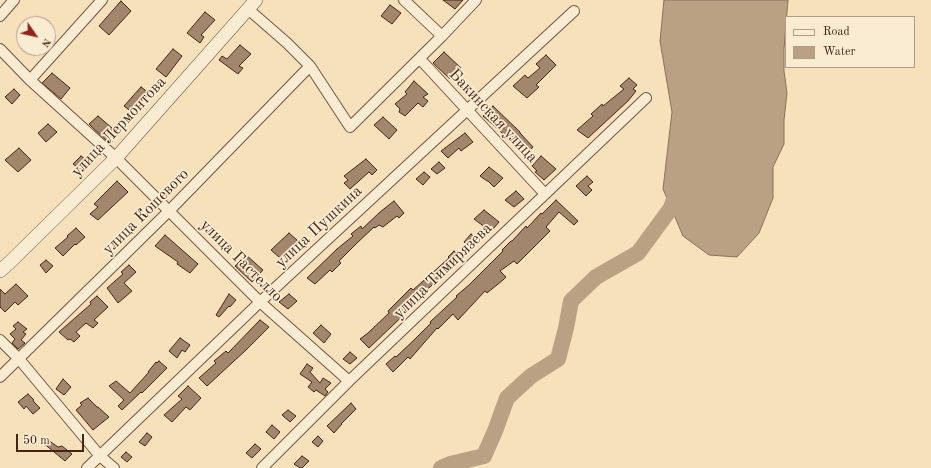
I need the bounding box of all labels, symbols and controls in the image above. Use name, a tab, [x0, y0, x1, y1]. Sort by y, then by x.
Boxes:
north arrow	[16, 16, 56, 56]
legend	[785, 16, 915, 68]
text: Road	[823, 26, 850, 38]
text: N	[39, 36, 52, 49]
text: Water	[823, 46, 855, 58]
street label: Бакинская улица	[445, 65, 541, 167]
street label: улица Лермонтова	[67, 73, 171, 181]
street label: улица Кошевого	[99, 165, 193, 259]
street label: улица Пушкина	[271, 182, 367, 272]
street label: улица Гастелло	[196, 216, 286, 306]
street label: улица Тимирязева	[390, 219, 496, 323]
scale bar	[18, 426, 86, 452]
text: 50 m	[23, 435, 50, 447]

